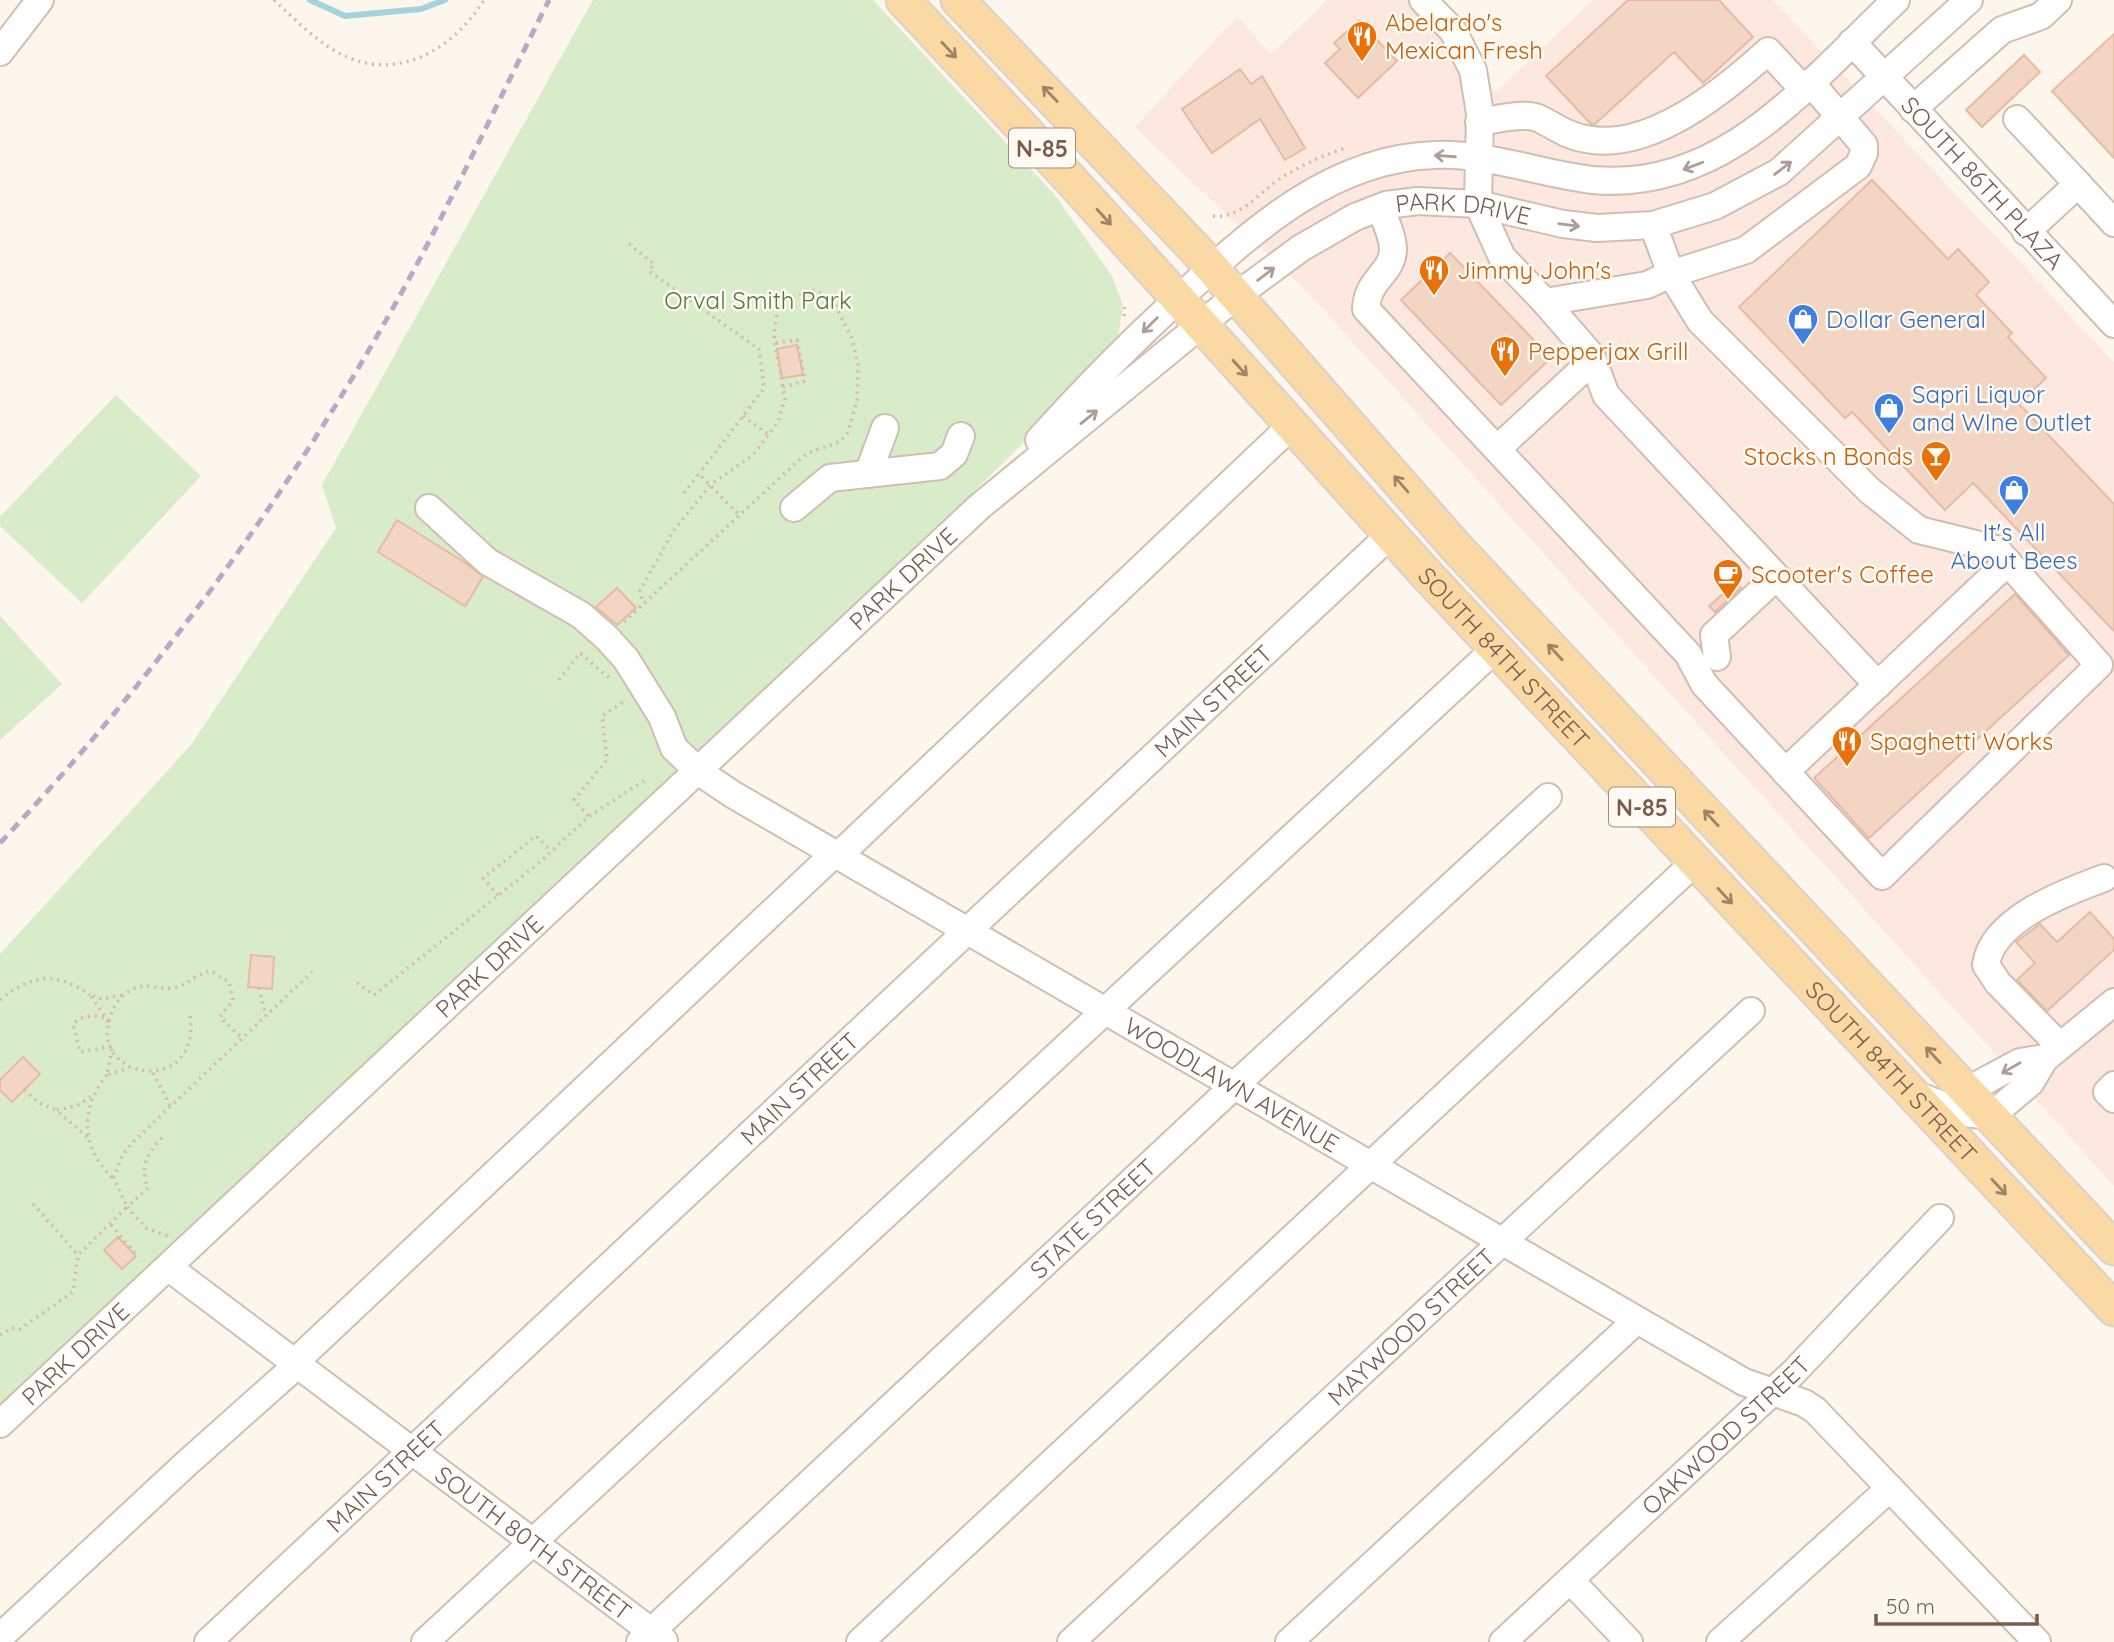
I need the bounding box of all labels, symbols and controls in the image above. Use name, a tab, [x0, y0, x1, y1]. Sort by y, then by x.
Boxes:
place label: Abelardo's Mexican Fresh	[1385, 7, 1543, 65]
restaurant icon: Abelardo's Mexican Fresh	[1345, 19, 1379, 63]
one-way arrow	[941, 41, 958, 58]
one-way arrow	[1041, 86, 1058, 103]
street label: SOUTH 86TH PLAZA	[1895, 90, 2070, 275]
road number: N-85	[1009, 128, 1075, 168]
one-way arrow	[1435, 149, 1457, 162]
one-way arrow	[1774, 160, 1792, 175]
one-way arrow	[1683, 161, 1704, 174]
street label: PARK DRIVE	[1393, 185, 1534, 231]
one-way arrow	[1096, 207, 1112, 225]
one-way arrow	[1558, 218, 1580, 231]
restaurant icon: Jimmy John's	[1417, 253, 1451, 297]
place label: Jimmy John's	[1457, 255, 1611, 285]
one-way arrow	[1256, 267, 1275, 281]
park label: Orval Smith Park	[664, 285, 852, 315]
shop icon: Dollar General	[1786, 302, 1820, 346]
place label: Dollar General	[1826, 304, 1986, 334]
one-way arrow	[1142, 316, 1159, 333]
restaurant icon: Pepperjax Grill	[1488, 334, 1522, 378]
place label: Pepperjax Grill	[1528, 336, 1689, 366]
one-way arrow	[1232, 358, 1248, 376]
place label: Sapri Liquor and WIne Outlet	[1912, 379, 2092, 437]
shop icon: Sapri Liquor and WIne Outlet	[1872, 391, 1906, 435]
one-way arrow	[1079, 409, 1097, 424]
bar icon: Stocks n Bonds	[1919, 439, 1953, 483]
place label: Stocks n Bonds	[1744, 441, 1913, 471]
shop icon: It's All About Bees	[1997, 473, 2031, 517]
one-way arrow	[1393, 475, 1409, 493]
place label: It's All About Bees	[1951, 517, 2077, 575]
street label: PARK DRIVE	[843, 521, 963, 636]
cafe icon: Scooter's Coffee	[1711, 557, 1745, 601]
place label: Scooter's Coffee	[1751, 559, 1934, 589]
street label: SOUTH 84TH STREET	[1412, 561, 1596, 754]
street label: MAIN STREET	[1148, 638, 1279, 763]
one-way arrow	[1546, 644, 1563, 661]
restaurant icon: Spaghetti Works	[1830, 724, 1864, 768]
place label: Spaghetti Works	[1870, 726, 2053, 756]
road number: N-85	[1609, 788, 1675, 827]
one-way arrow	[1702, 809, 1719, 826]
one-way arrow	[1717, 887, 1734, 904]
street label: PARK DRIVE	[429, 908, 549, 1024]
street label: SOUTH 84TH STREET	[1800, 975, 1984, 1168]
street label: WOODLAWN AVENUE	[1119, 1010, 1345, 1159]
street label: MAIN STREET	[734, 1026, 865, 1151]
one-way arrow	[1925, 1046, 1941, 1064]
one-way arrow	[2001, 1062, 2022, 1075]
street label: STATE STREET	[1023, 1152, 1162, 1285]
one-way arrow	[1991, 1178, 2007, 1196]
street label: MAYWOOD STREET	[1321, 1241, 1501, 1411]
street label: PARK DRIVE	[15, 1296, 135, 1411]
street label: OAKWOOD STREET	[1635, 1349, 1816, 1521]
street label: MAIN STREET	[320, 1413, 451, 1539]
street label: SOUTH 80TH STREET	[430, 1459, 638, 1626]
scale bar	[1876, 1582, 2037, 1626]
text: 50 m	[1886, 1593, 1935, 1619]

